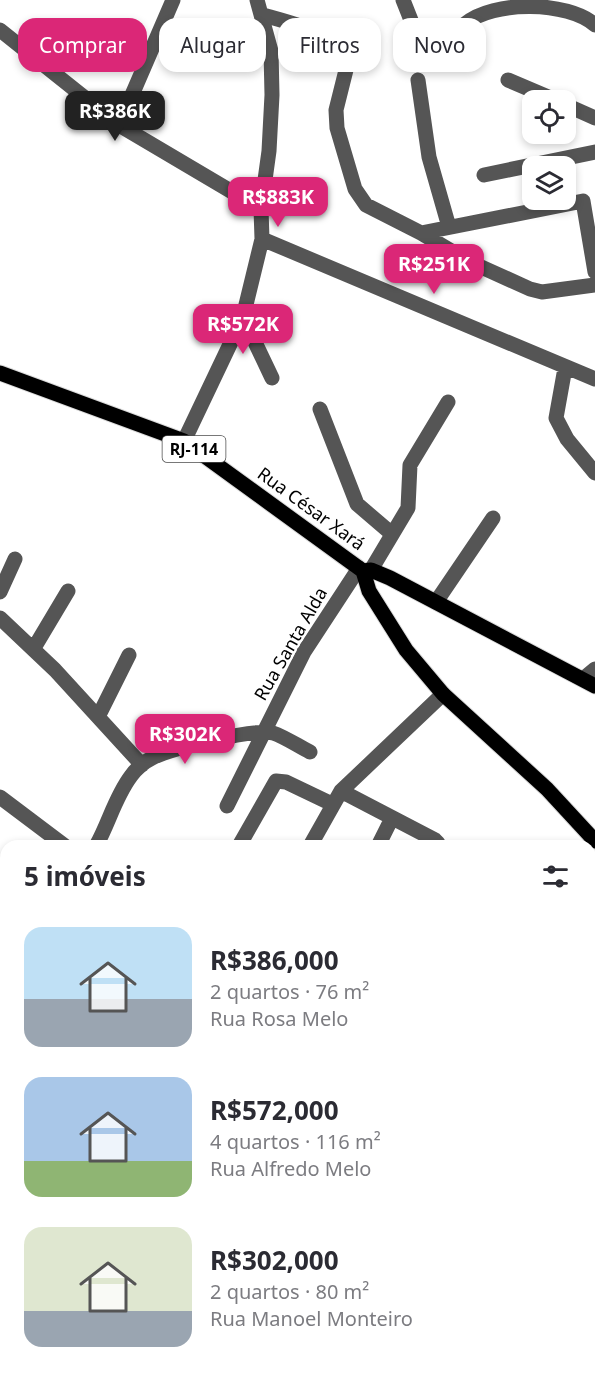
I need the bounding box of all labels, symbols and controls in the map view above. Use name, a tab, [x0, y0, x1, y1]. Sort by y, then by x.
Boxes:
chip: Comprar	[18, 18, 147, 72]
chip: Alugar	[159, 18, 266, 72]
chip: Filtros	[278, 18, 381, 72]
chip: Novo	[393, 18, 486, 72]
map controls	[522, 90, 576, 210]
button: locate	[522, 90, 576, 144]
pin: R$386K	[66, 91, 164, 142]
text: R$386K	[79, 97, 151, 124]
button: layers	[522, 156, 576, 210]
pin: R$883K	[229, 177, 327, 228]
text: R$883K	[242, 183, 314, 210]
pin: R$251K	[385, 244, 483, 295]
text: R$251K	[398, 250, 470, 277]
pin: R$572K	[194, 304, 292, 355]
text: R$572K	[207, 310, 279, 337]
road number: RJ-114	[162, 436, 226, 462]
street label: Rua César Xará	[253, 461, 370, 555]
street label: Rua Santa Alda	[248, 583, 332, 704]
pin: R$302K	[136, 714, 234, 765]
text: R$302K	[149, 720, 221, 747]
text: 5 imóveis	[24, 858, 146, 894]
icon: filters	[539, 860, 572, 893]
text: R$386,000	[210, 942, 339, 978]
icon: home	[72, 951, 144, 1023]
text: 2 quartos · 76 m²	[210, 978, 369, 1005]
text: Rua Rosa Melo	[210, 1005, 348, 1032]
text: R$572,000	[210, 1092, 339, 1128]
icon: home	[72, 1101, 144, 1173]
text: 4 quartos · 116 m²	[210, 1128, 381, 1155]
text: Rua Alfredo Melo	[210, 1155, 371, 1182]
text: R$302,000	[210, 1242, 339, 1278]
icon: home	[72, 1251, 144, 1323]
text: 2 quartos · 80 m²	[210, 1278, 369, 1305]
text: Rua Manoel Monteiro	[210, 1305, 413, 1332]

